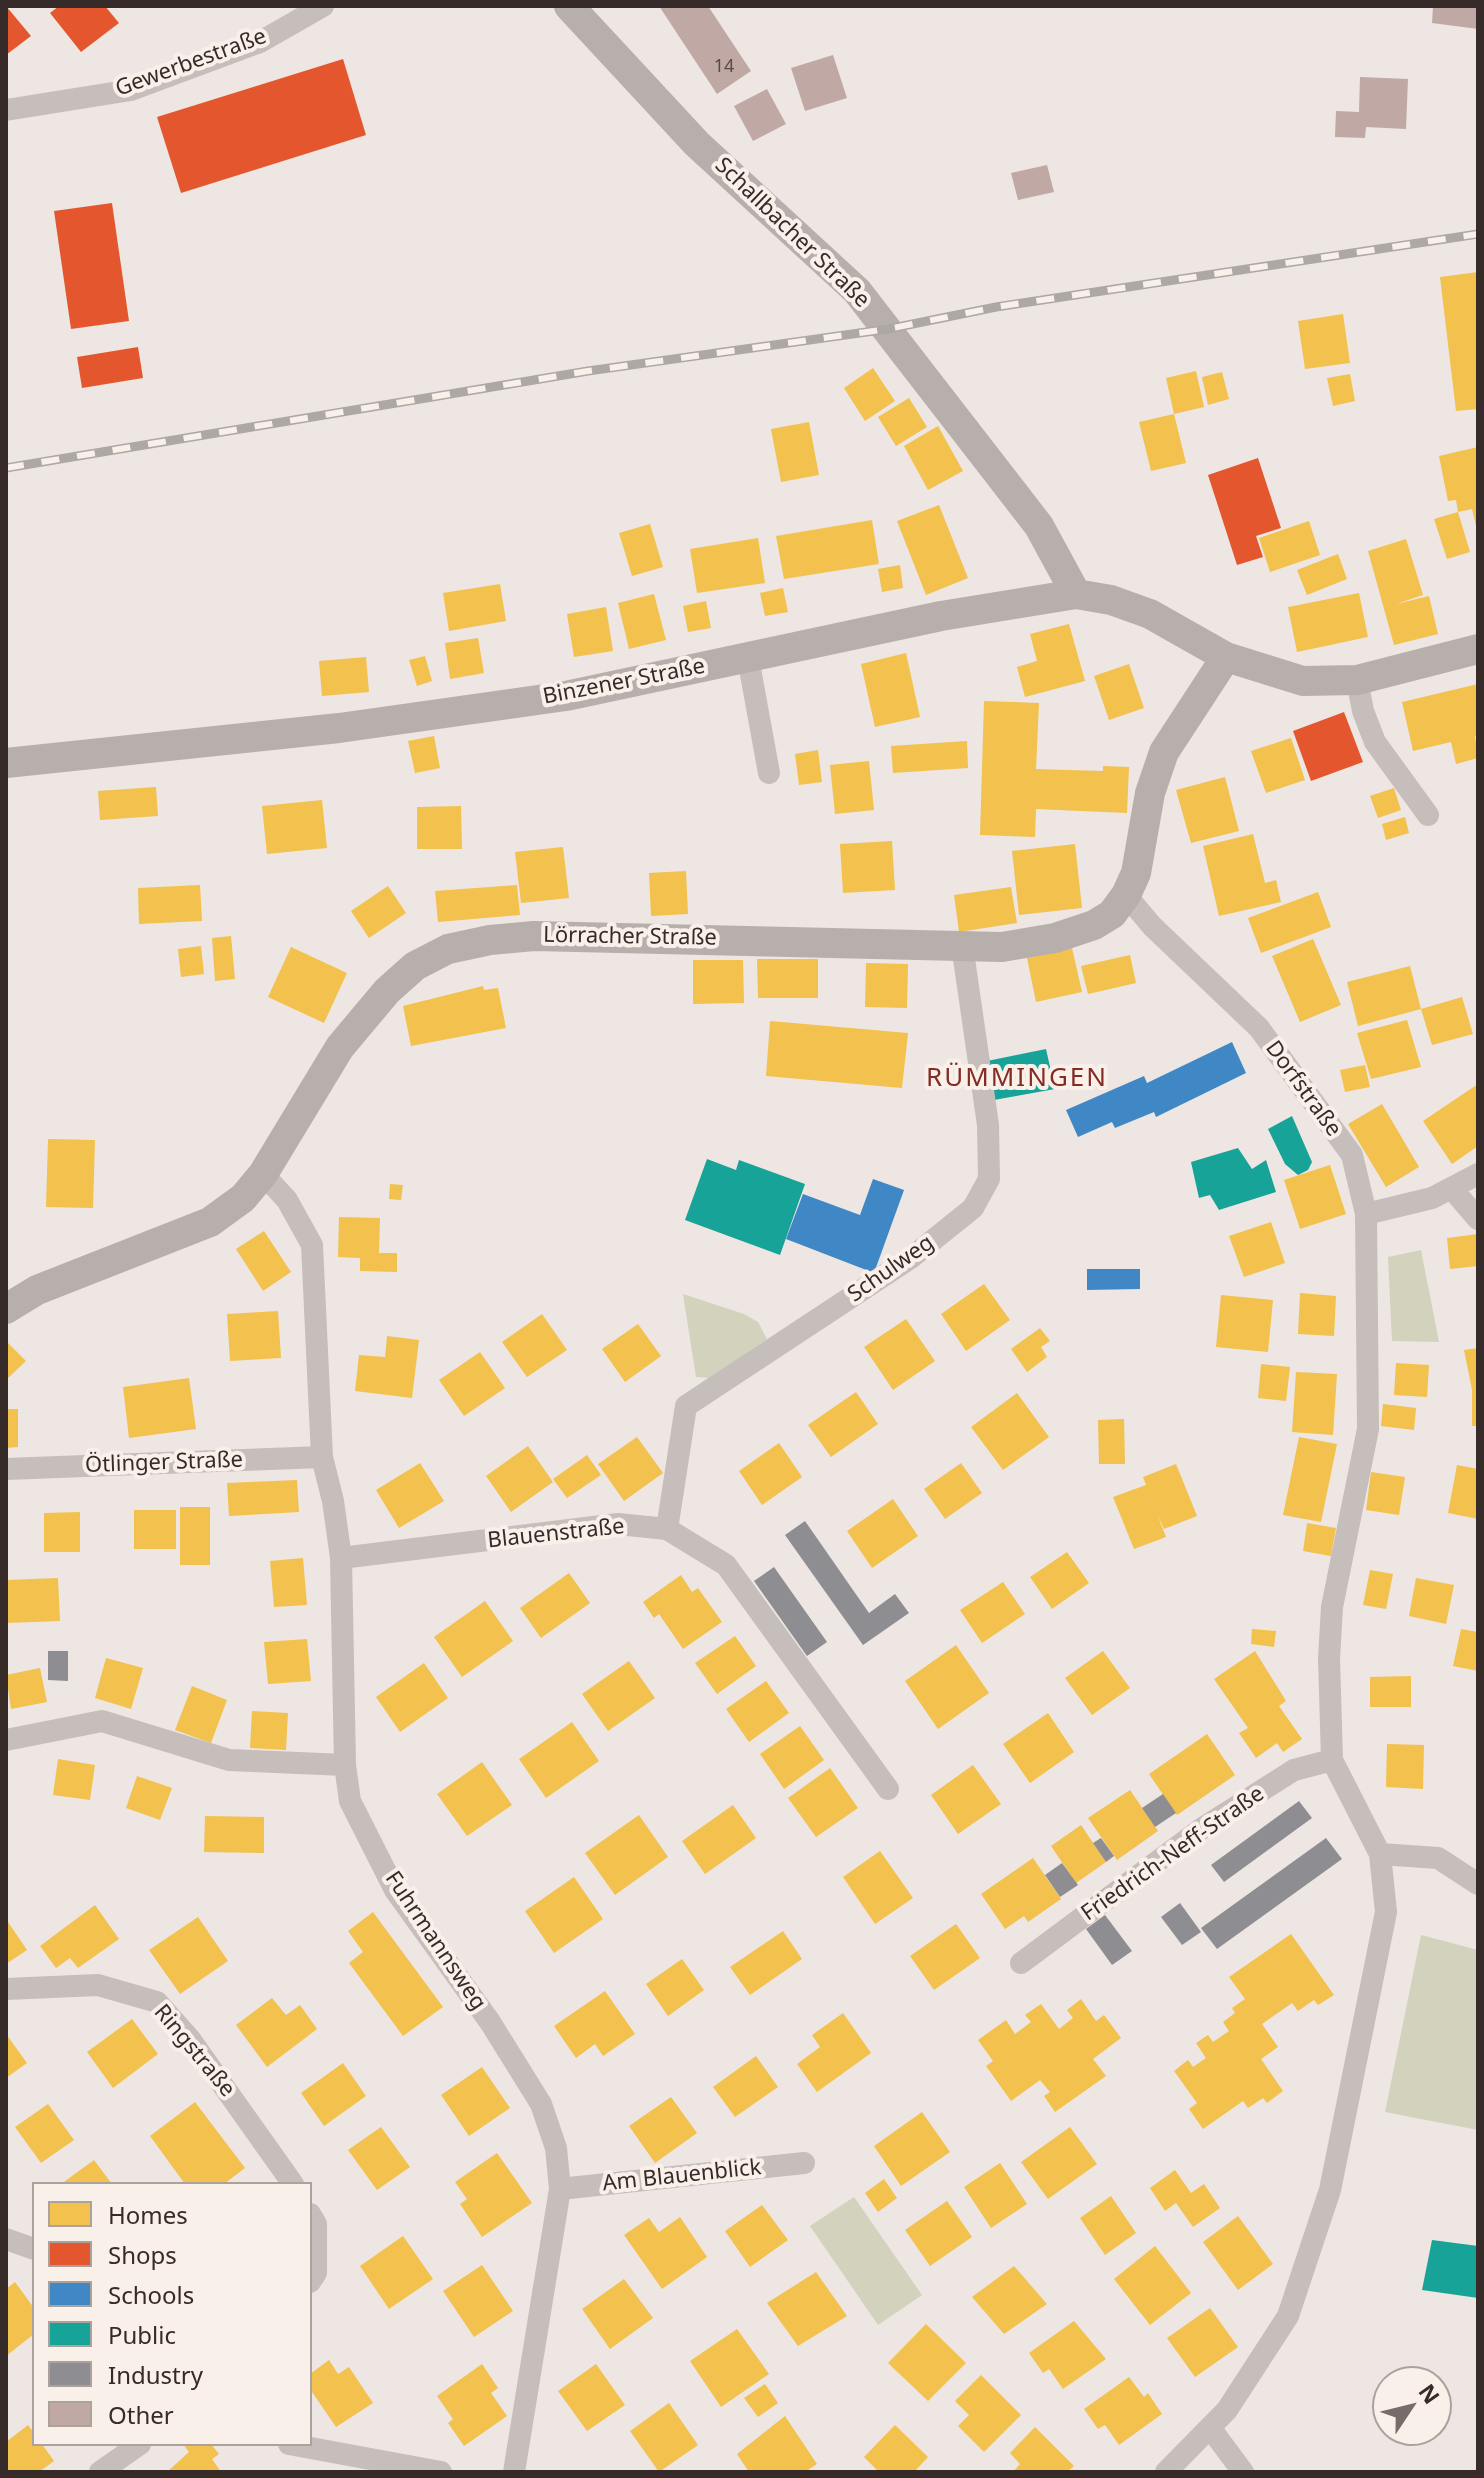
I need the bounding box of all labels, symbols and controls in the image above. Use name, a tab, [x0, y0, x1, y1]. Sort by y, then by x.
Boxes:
street label: Gewerbestraße	[112, 23, 270, 103]
house number: 14	[714, 56, 734, 78]
street label: Schallbacher Straße	[709, 152, 875, 314]
street label: Binzener Straße	[541, 653, 707, 711]
street label: Lörracher Straße	[543, 922, 717, 952]
street label: Dorfstraße	[1259, 1036, 1347, 1142]
district label: RÜMMINGEN	[926, 1063, 1108, 1095]
street label: Schulweg	[843, 1230, 939, 1308]
street label: Ötlinger Straße	[85, 1447, 243, 1479]
street label: Blauenstraße	[486, 1514, 626, 1554]
street label: Friedrich-Neff-Straße	[1077, 1781, 1269, 1927]
street label: Fuhrmannsweg	[379, 1867, 491, 2015]
street label: Ringstraße	[148, 2000, 240, 2102]
street label: Am Blauenblick	[601, 2155, 763, 2197]
legend	[32, 2182, 312, 2446]
text: Homes	[108, 2198, 188, 2231]
text: Shops	[108, 2238, 177, 2271]
text: Schools	[108, 2278, 194, 2311]
text: Public	[108, 2318, 176, 2351]
text: Industry	[108, 2358, 203, 2391]
north arrow	[1372, 2366, 1452, 2446]
text: N	[1413, 2377, 1447, 2409]
text: Other	[108, 2398, 174, 2431]

